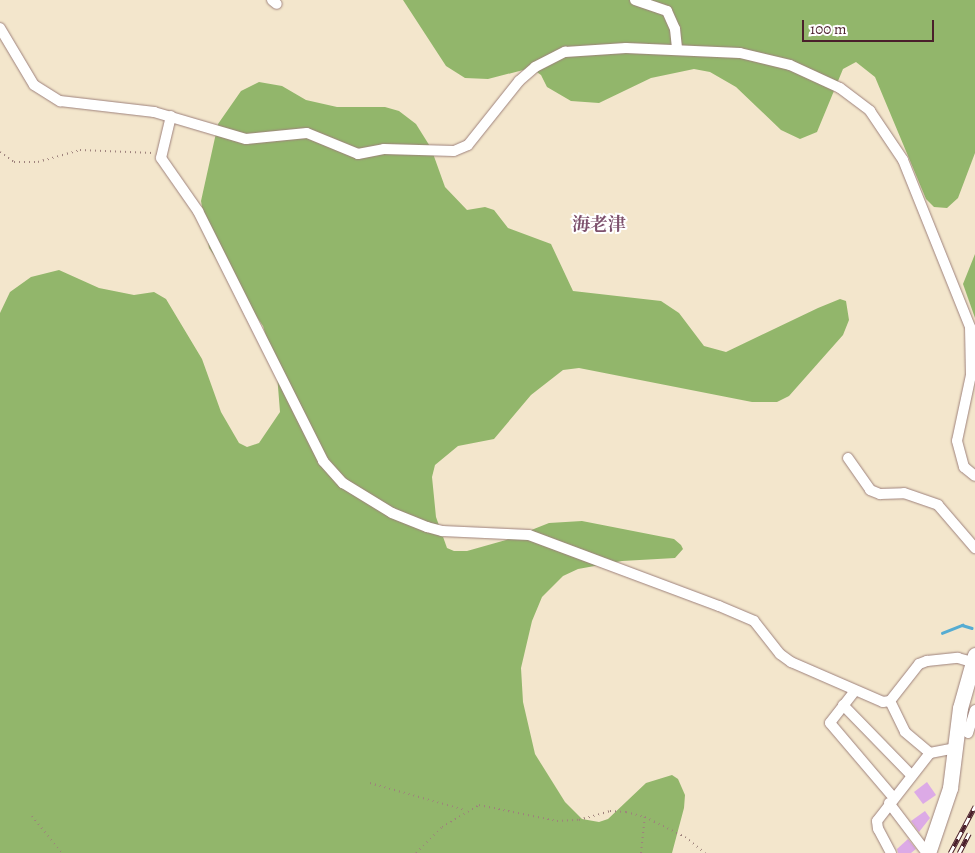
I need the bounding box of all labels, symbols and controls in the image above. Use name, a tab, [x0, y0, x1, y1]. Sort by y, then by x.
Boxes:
scale bar	[805, 10, 938, 42]
text: 100 m	[810, 19, 847, 39]
district label: 海老津	[572, 213, 626, 235]

